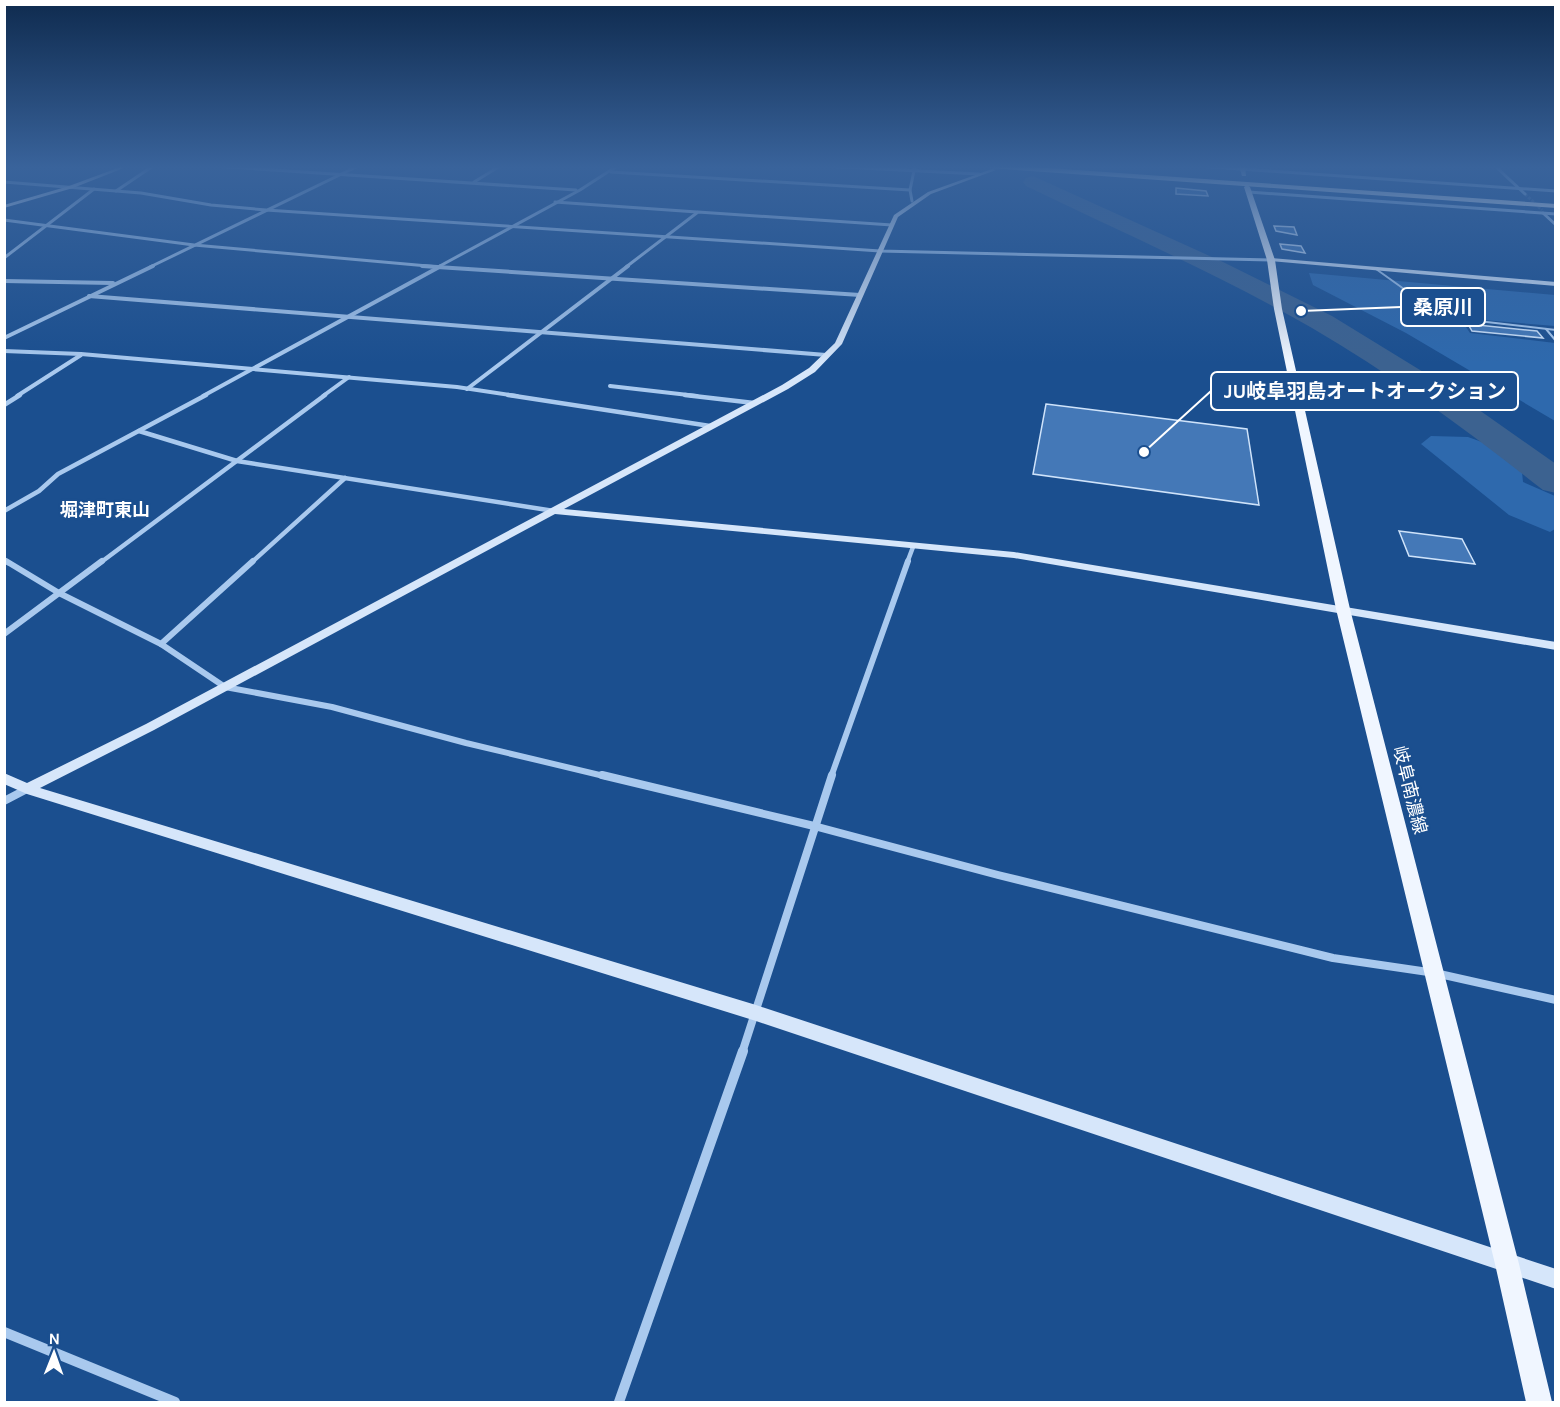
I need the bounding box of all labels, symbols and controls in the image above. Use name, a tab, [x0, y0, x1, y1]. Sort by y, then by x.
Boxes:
callout: 桑原川	[1401, 288, 1485, 326]
text: 桑原川	[1413, 296, 1473, 319]
callout: JU岐阜羽島オートオークション	[1211, 372, 1518, 410]
text: JU岐阜羽島オートオークション	[1224, 380, 1506, 403]
district label: 堀津町東山	[60, 499, 150, 521]
street label: 岐阜南濃線	[1388, 744, 1432, 836]
north arrow	[24, 1323, 84, 1383]
text: N	[48, 1329, 60, 1348]

